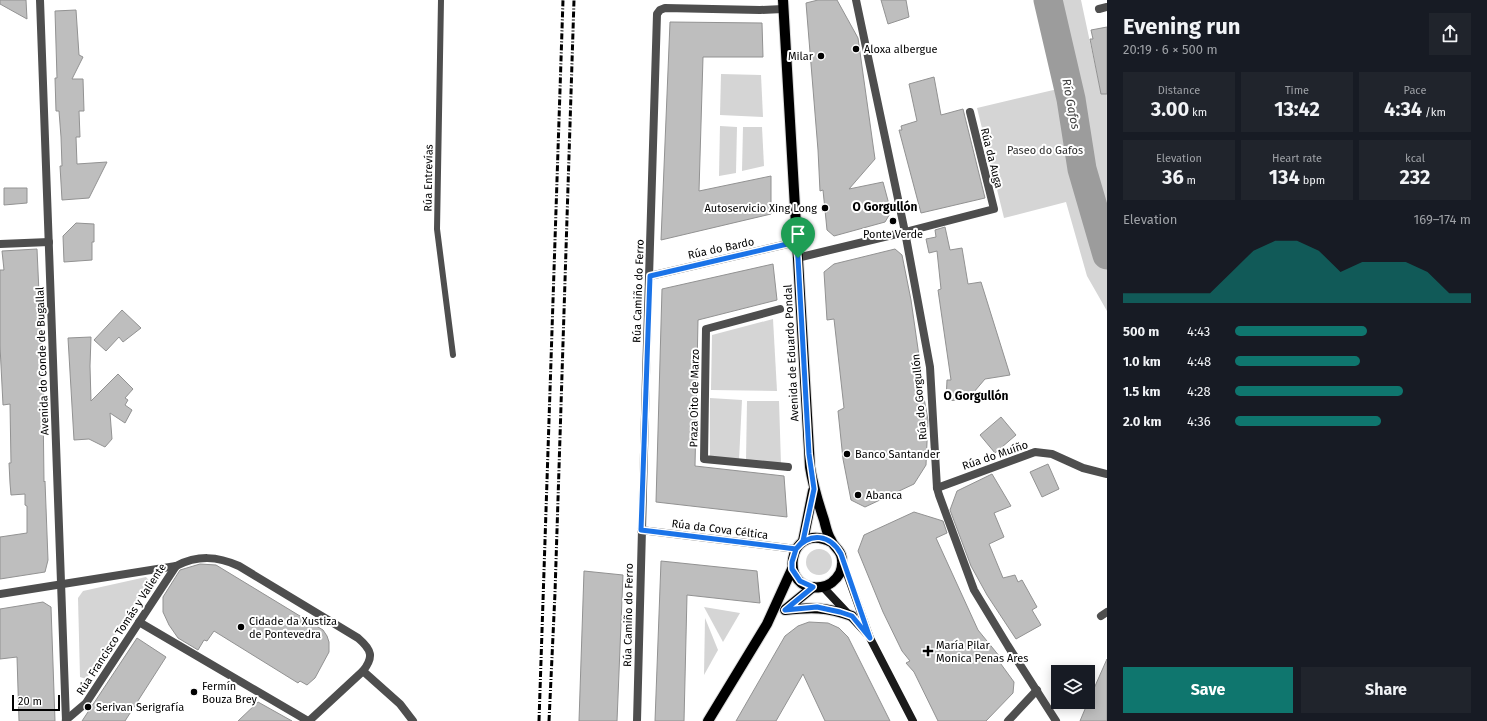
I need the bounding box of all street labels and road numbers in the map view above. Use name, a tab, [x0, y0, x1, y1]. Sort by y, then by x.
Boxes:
street label: Rúa da Auga	[978, 127, 1005, 190]
street label: Rúa Entrevías	[421, 144, 436, 212]
street label: Rúa do Bardo	[687, 235, 755, 262]
street label: Rúa Camiño do Ferro	[630, 239, 647, 343]
street label: Avenida de Eduardo Pondal	[781, 284, 802, 422]
street label: Avenida do Conde de Bugallal	[33, 287, 52, 435]
street label: Praza Oito de Marzo	[687, 349, 702, 447]
street label: Rúa do Gorgullón	[909, 353, 930, 441]
street label: Rúa do Muíño	[961, 438, 1030, 473]
street label: Rúa da Cova Céltica	[671, 517, 769, 542]
street label: Rúa Francisco Tomás y Valiente	[74, 561, 169, 698]
street label: Rúa Camiño do Ferro	[621, 563, 636, 667]

